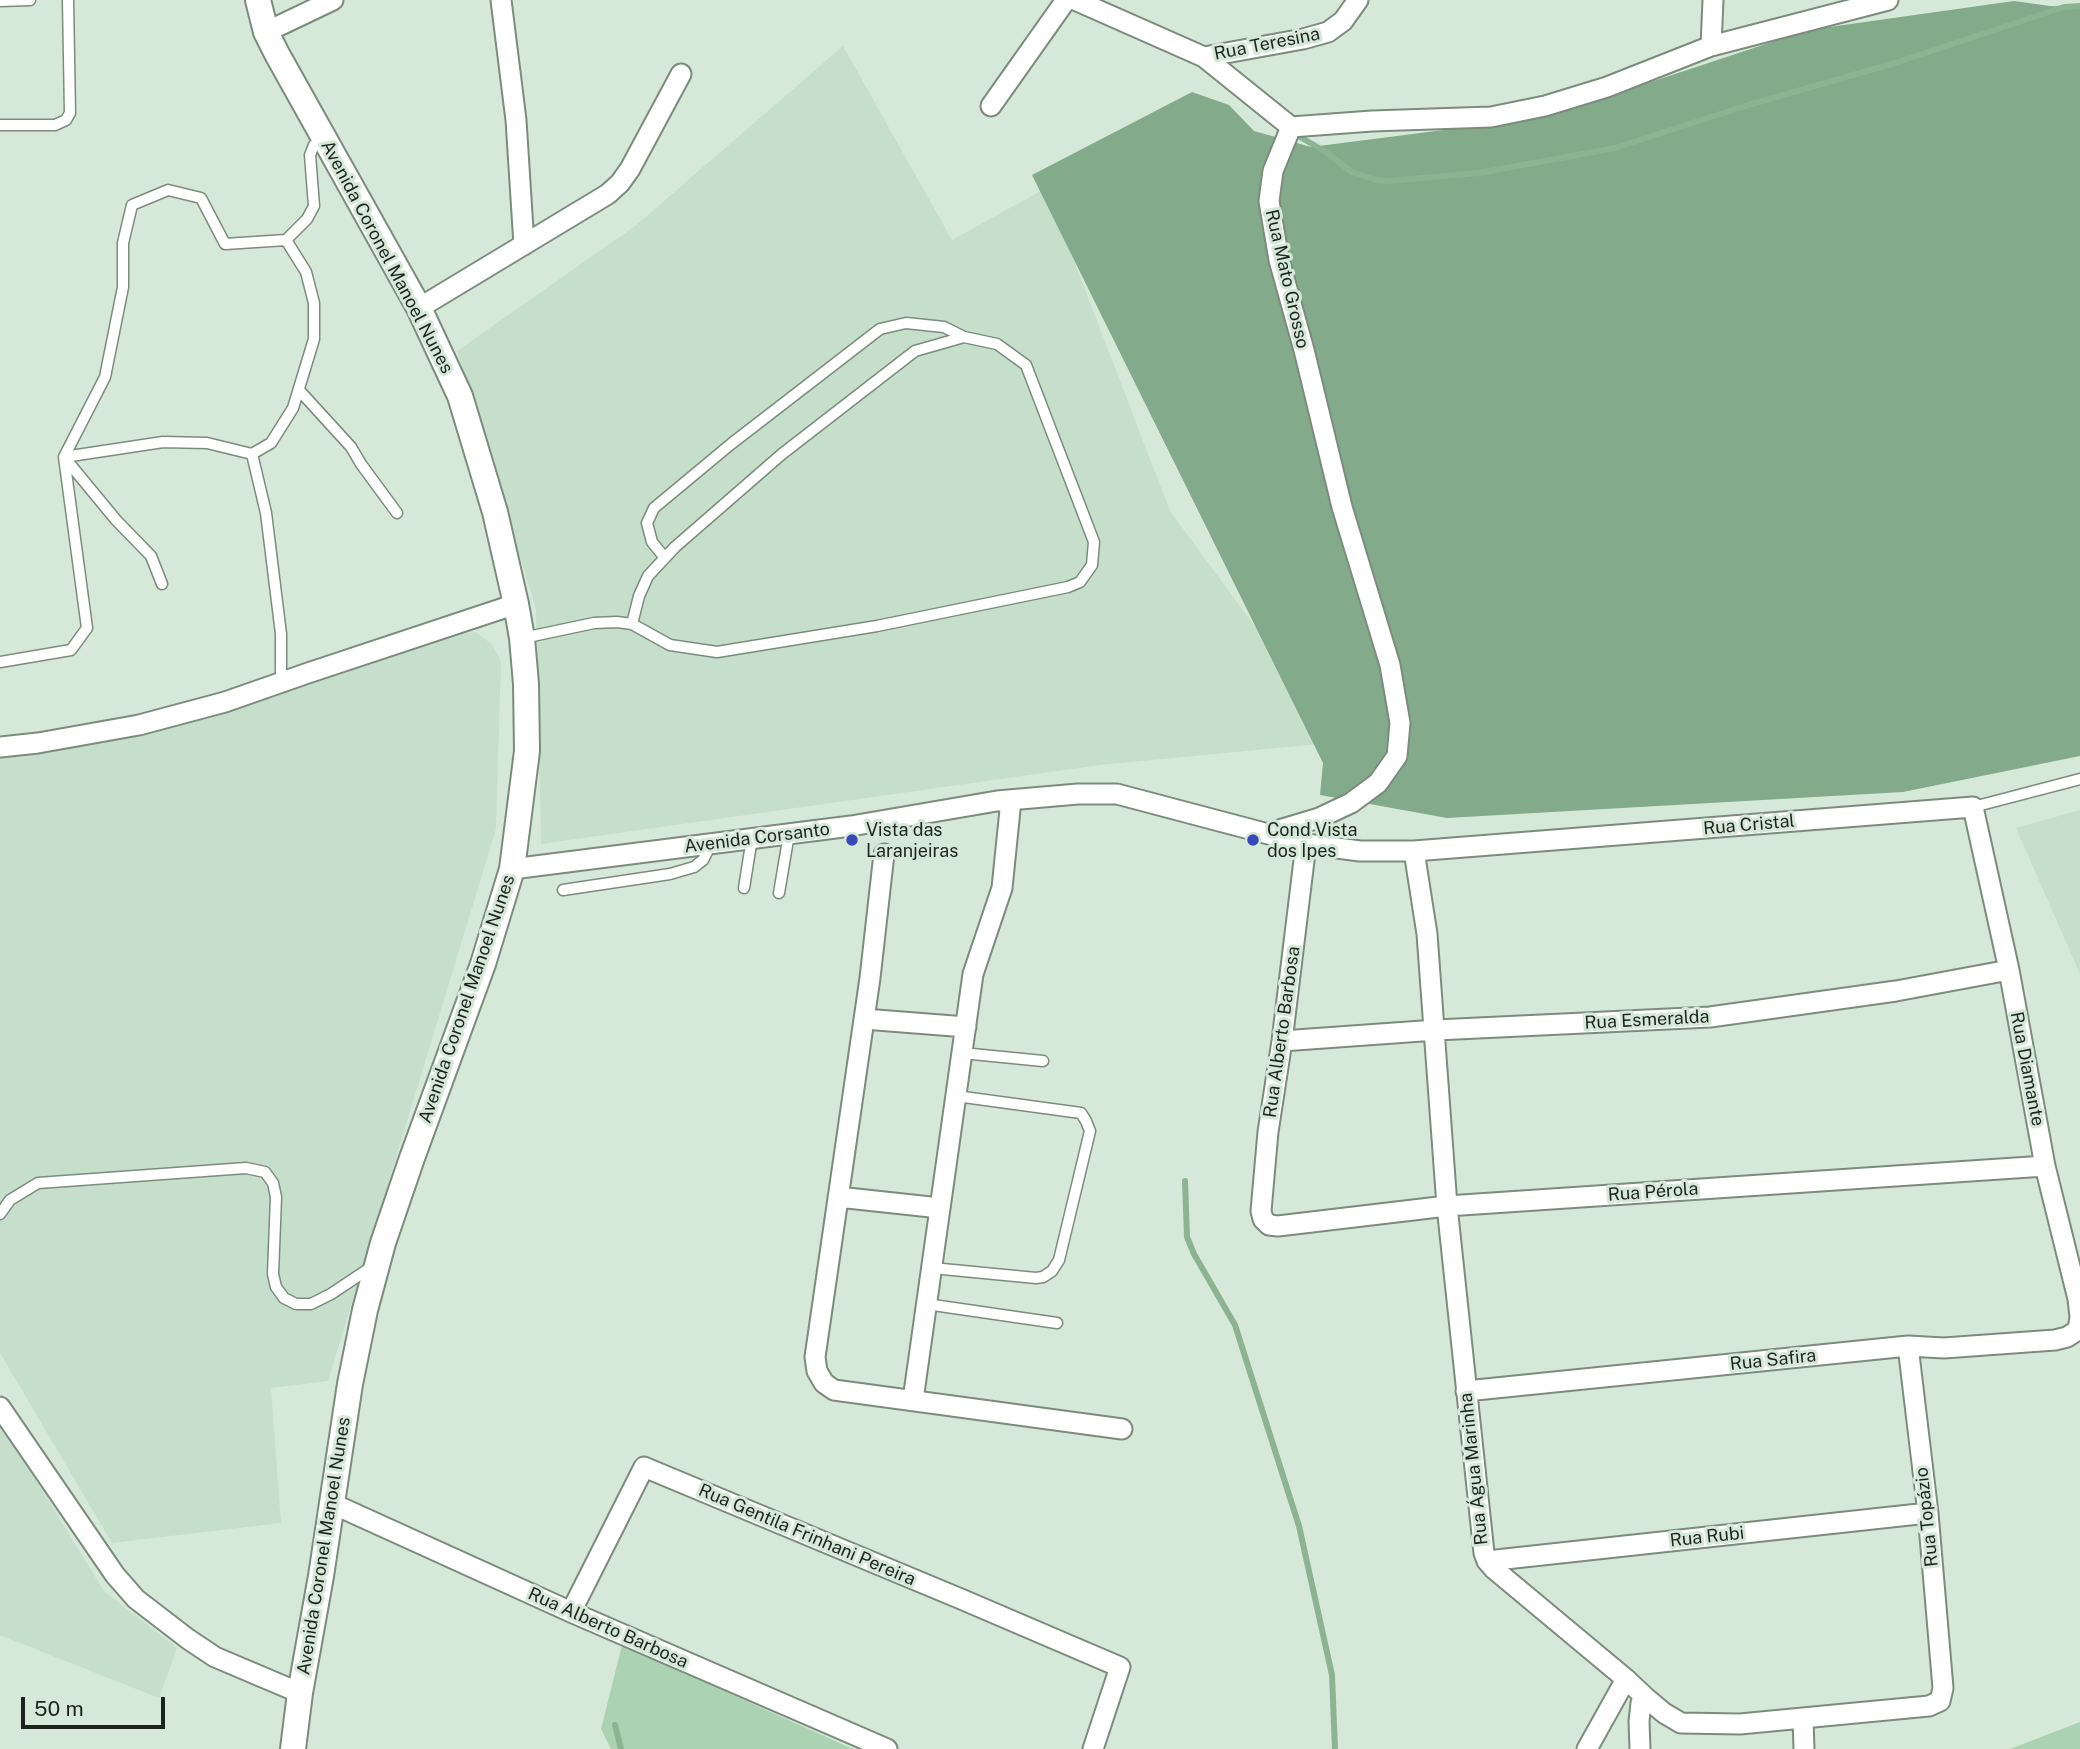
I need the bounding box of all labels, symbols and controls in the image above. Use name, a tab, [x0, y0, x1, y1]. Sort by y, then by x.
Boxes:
street label: Rua Teresina	[1212, 23, 1322, 65]
street label: Avenida Coronel Manoel Nunes	[316, 137, 458, 377]
street label: Rua Mato Grosso	[1260, 207, 1314, 351]
street label: Rua Cristal	[1702, 810, 1796, 840]
street label: Avenida Corsanto	[683, 818, 831, 858]
place label: Vista das Laranjeiras	[866, 819, 958, 862]
place label: Cond Vista dos Ipes	[1267, 819, 1357, 862]
marker: Vista das Laranjeiras	[844, 832, 860, 848]
marker: Cond Vista dos Ipes	[1245, 832, 1261, 848]
street label: Avenida Coronel Manoel Nunes	[414, 872, 520, 1126]
street label: Rua Alberto Barbosa	[1259, 945, 1305, 1119]
street label: Rua Esmeralda	[1584, 1006, 1710, 1034]
street label: Rua Diamante	[2005, 1010, 2049, 1128]
street label: Rua Pérola	[1607, 1178, 1699, 1206]
street label: Rua Safira	[1729, 1345, 1817, 1375]
street label: Rua Água Marinha	[1455, 1392, 1493, 1546]
street label: Avenida Coronel Manoel Nunes	[293, 1415, 355, 1677]
street label: Rua Topázio	[1911, 1466, 1943, 1568]
street label: Rua Gentila Frinhani Pereira	[695, 1479, 919, 1591]
street label: Rua Rubi	[1669, 1522, 1745, 1552]
street label: Rua Alberto Barbosa	[525, 1583, 691, 1673]
scale bar	[24, 1682, 168, 1726]
text: 50 m	[34, 1696, 84, 1721]

